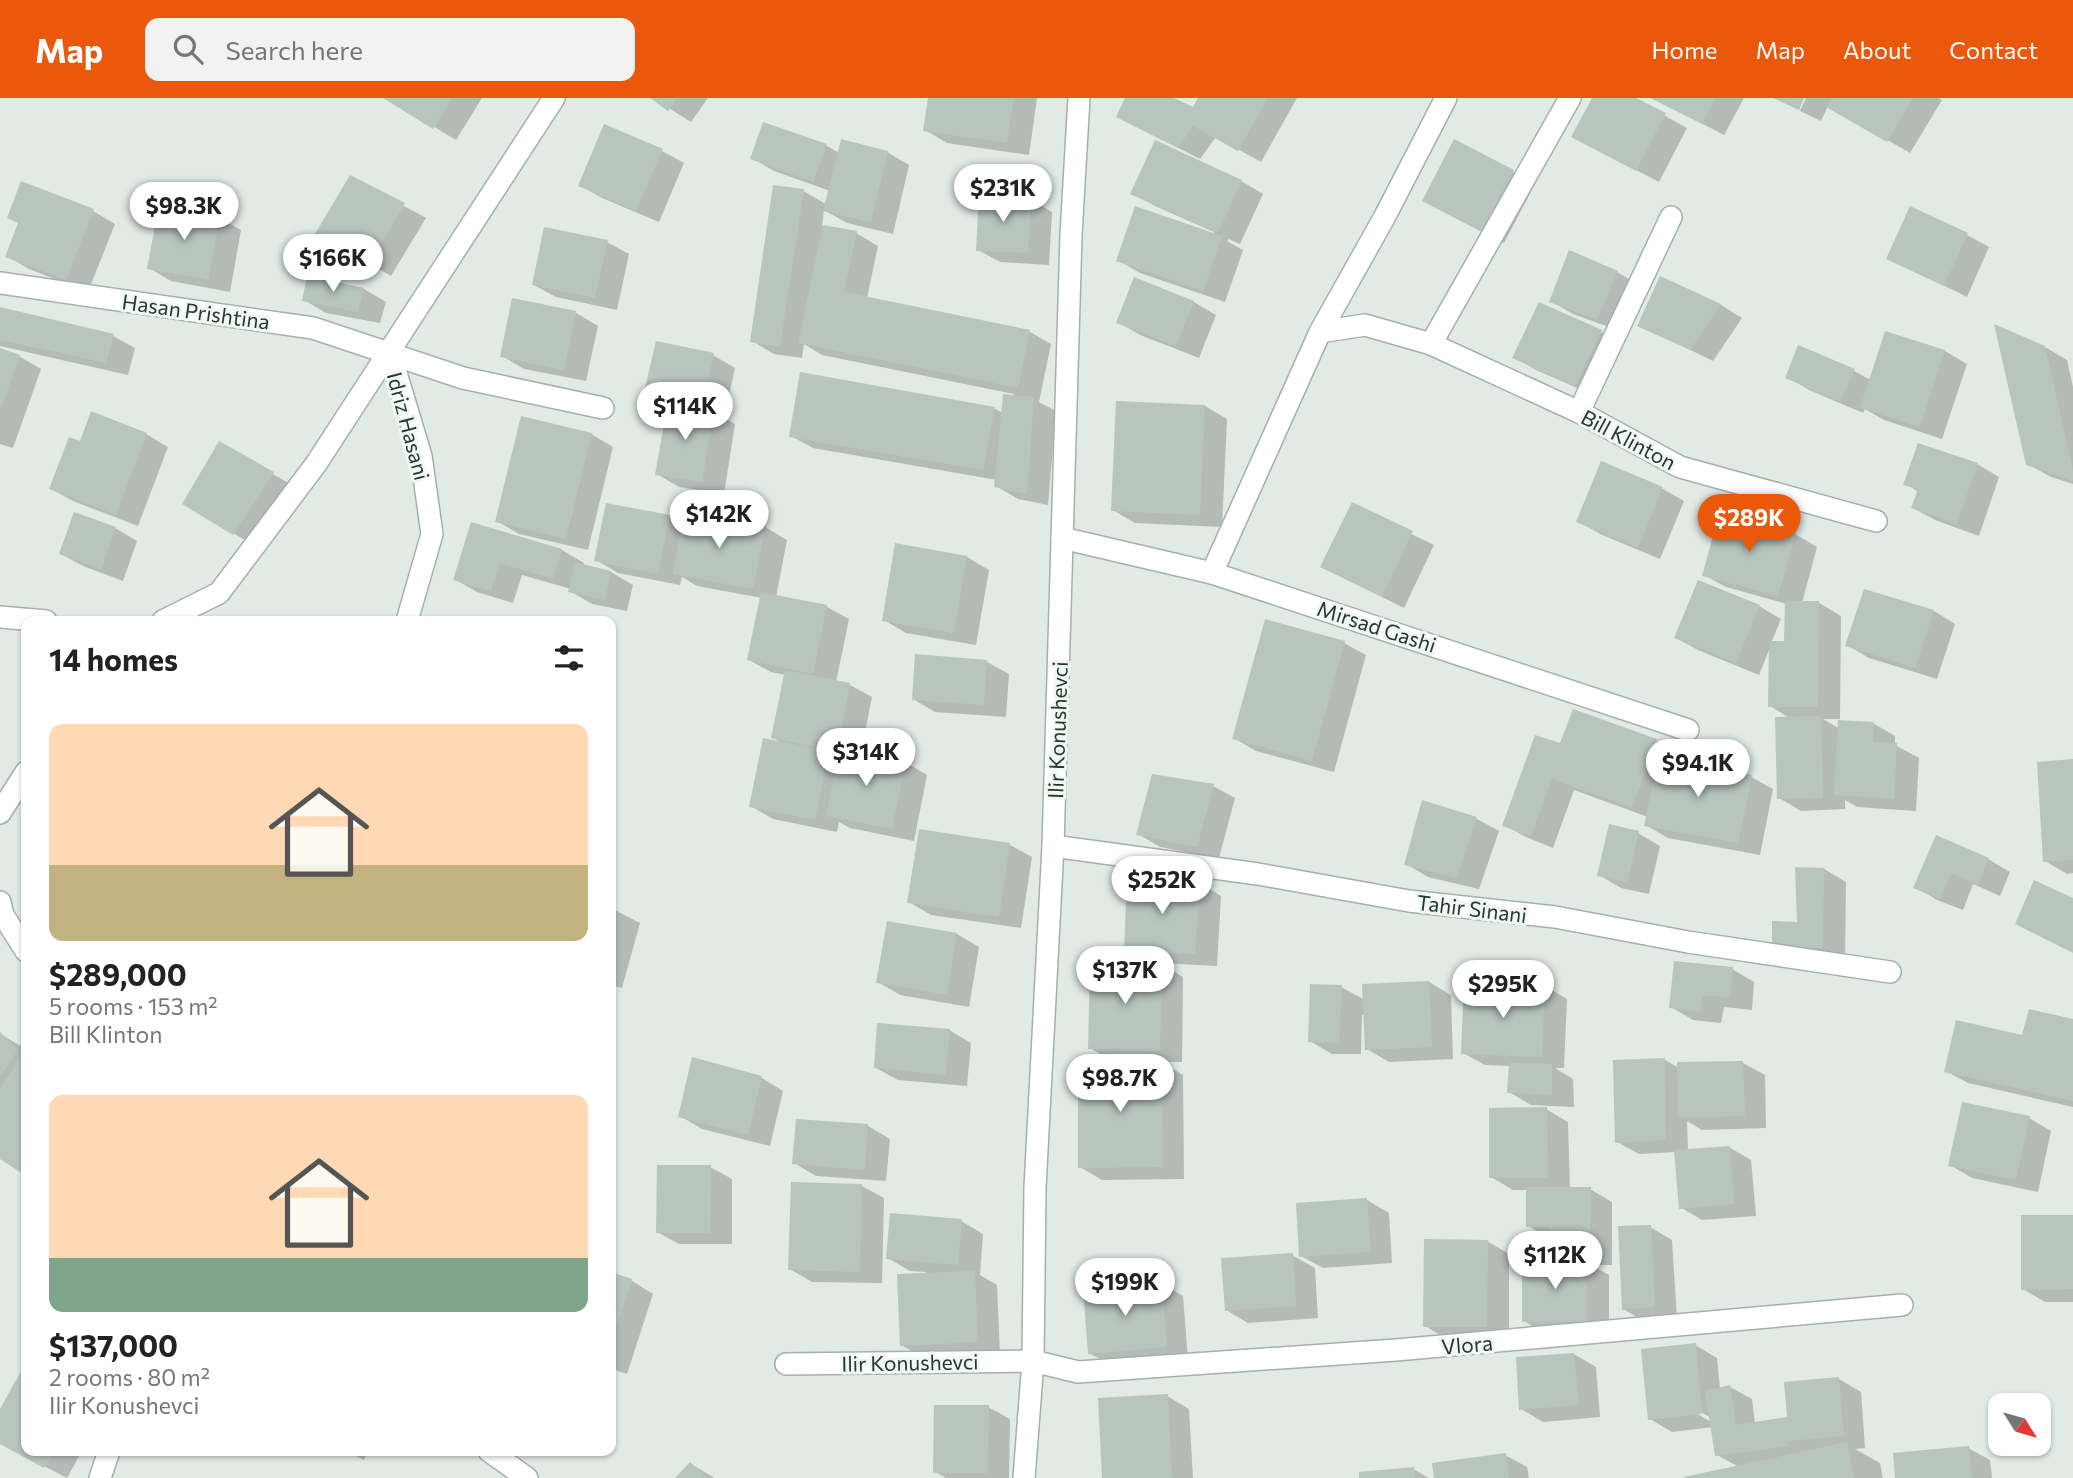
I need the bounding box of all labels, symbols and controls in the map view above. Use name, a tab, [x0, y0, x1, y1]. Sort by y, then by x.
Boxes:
search box	[145, 18, 635, 81]
text: Map	[35, 29, 103, 70]
icon: search	[169, 30, 207, 68]
text: Search here	[225, 34, 363, 65]
text: Home	[1652, 35, 1718, 64]
text: Map	[1756, 35, 1805, 64]
text: About	[1843, 35, 1911, 64]
text: Contact	[1949, 35, 2038, 64]
pin: $231K	[954, 164, 1052, 224]
text: $231K	[970, 173, 1036, 201]
pin: $98.3K	[127, 183, 241, 242]
text: $98.3K	[146, 191, 222, 219]
pin: $166K	[284, 234, 382, 294]
text: $166K	[299, 243, 367, 271]
street label: Hasan Prishtina	[121, 288, 271, 334]
street label: Idriz Hasani	[383, 369, 435, 483]
pin: $114K	[636, 382, 734, 442]
text: $114K	[653, 391, 717, 419]
street label: Bill Klinton	[1577, 404, 1681, 474]
pin: $142K	[670, 490, 768, 550]
pin: $289K	[1700, 494, 1798, 554]
text: $142K	[686, 499, 752, 527]
text: $289K	[1714, 503, 1784, 531]
street label: Mirsad Gashi	[1314, 595, 1440, 657]
icon: filters	[550, 639, 588, 677]
text: 14 homes	[49, 640, 178, 677]
street label: Ilir Konushevci	[1042, 661, 1072, 799]
pin: $314K	[817, 728, 915, 788]
text: $314K	[832, 737, 900, 765]
pin: $94.1K	[1641, 740, 1755, 799]
text: $94.1K	[1662, 748, 1734, 776]
icon: home	[256, 769, 382, 895]
pin: $252K	[1113, 856, 1211, 916]
text: $252K	[1128, 865, 1196, 893]
street label: Tahir Sinani	[1416, 889, 1528, 927]
pin: $137K	[1076, 946, 1174, 1006]
text: $289,000	[49, 955, 187, 992]
text: $137K	[1092, 955, 1158, 983]
pin: $295K	[1454, 960, 1552, 1020]
text: $295K	[1468, 969, 1538, 997]
text: 5 rooms · 153 m²	[49, 992, 218, 1020]
text: Bill Klinton	[49, 1020, 162, 1048]
pin: $98.7K	[1063, 1054, 1177, 1114]
text: $98.7K	[1082, 1063, 1158, 1091]
icon: home	[256, 1140, 382, 1266]
pin: $112K	[1506, 1232, 1604, 1291]
text: $112K	[1523, 1240, 1587, 1268]
pin: $199K	[1076, 1258, 1174, 1318]
text: $199K	[1091, 1267, 1159, 1295]
text: $137,000	[49, 1326, 178, 1363]
street label: Vlora	[1440, 1329, 1494, 1359]
street label: Ilir Konushevci	[841, 1348, 979, 1376]
text: 2 rooms · 80 m²	[49, 1363, 210, 1391]
text: Ilir Konushevci	[49, 1391, 199, 1419]
north arrow	[1988, 1393, 2051, 1456]
map controls	[1988, 1393, 2051, 1456]

